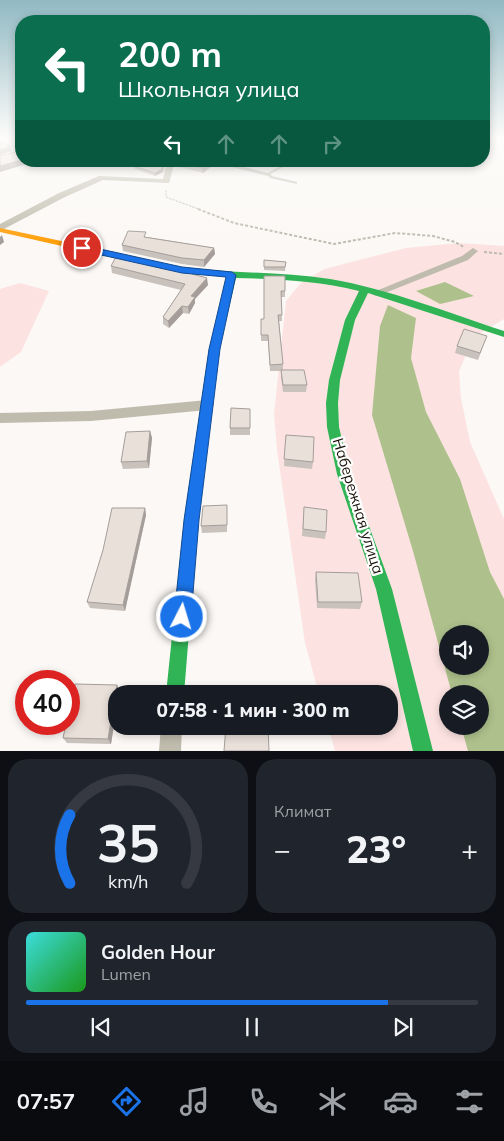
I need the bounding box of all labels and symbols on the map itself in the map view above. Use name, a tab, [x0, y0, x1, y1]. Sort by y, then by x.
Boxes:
pin	[61, 227, 103, 269]
street label: Набережная улица	[329, 436, 388, 576]
position arrow	[155, 590, 207, 642]
speed limit sign: 40	[15, 670, 80, 735]

